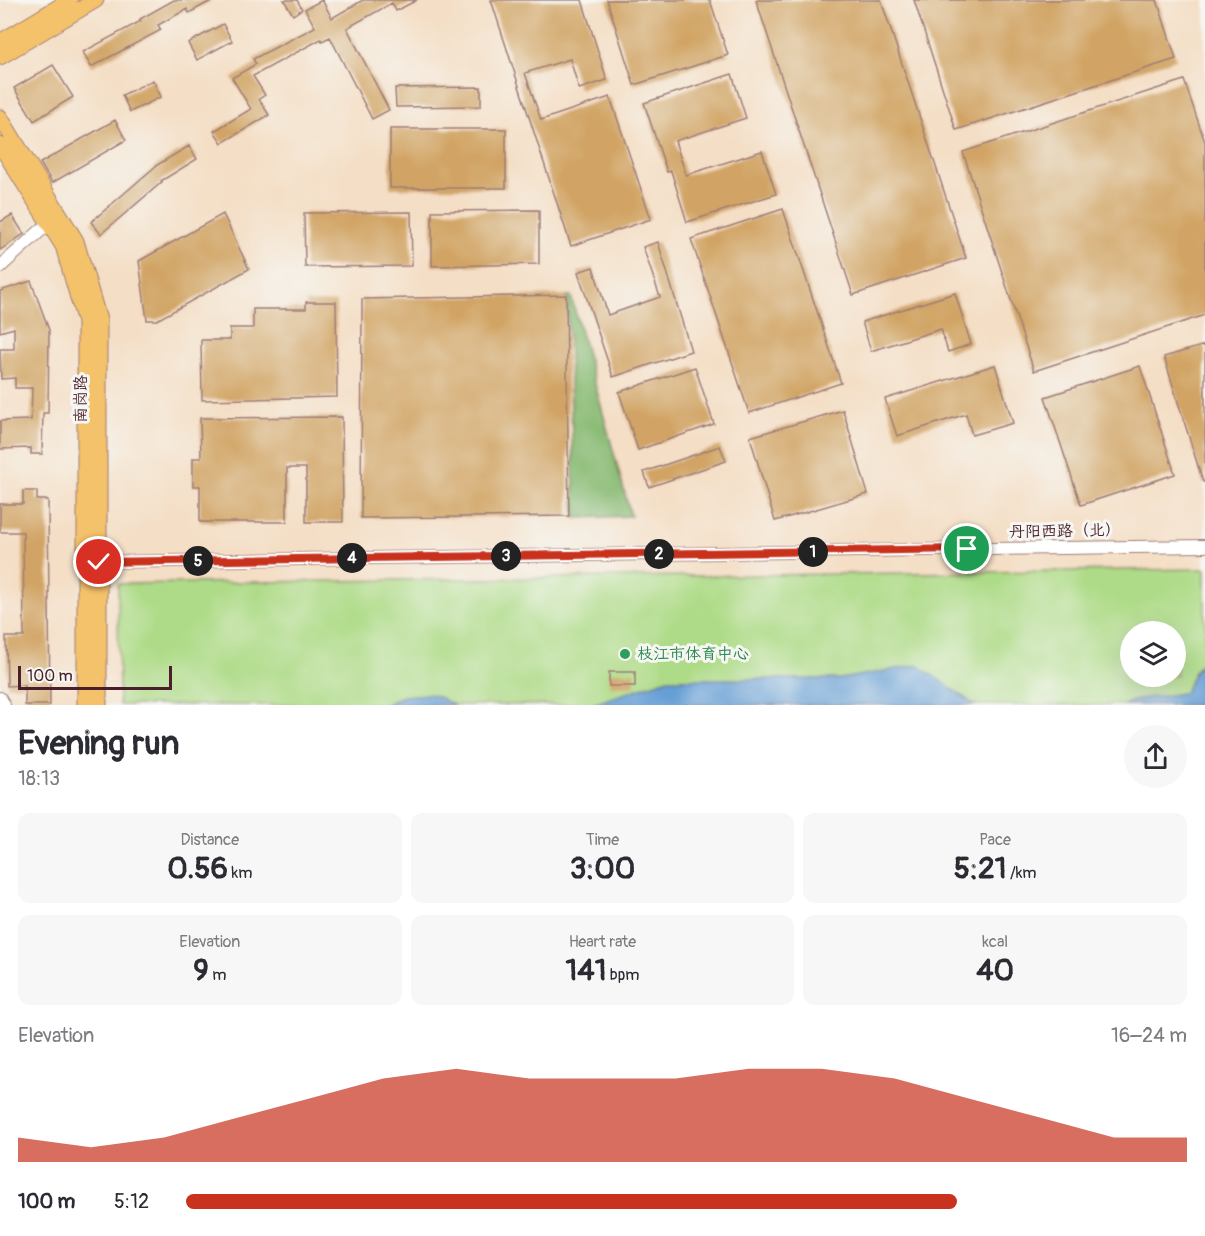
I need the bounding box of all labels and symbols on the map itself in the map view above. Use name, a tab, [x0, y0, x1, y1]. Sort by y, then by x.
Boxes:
street label: 南岗路	[71, 375, 91, 423]
street label: 丹阳西路（北）	[1009, 520, 1121, 542]
pin	[941, 523, 992, 574]
pin	[73, 536, 124, 587]
pin: 1	[798, 537, 828, 567]
pin: 2	[644, 539, 674, 569]
pin: 3	[491, 541, 521, 571]
pin: 4	[337, 543, 367, 573]
pin: 5	[183, 546, 213, 576]
place label: 枝江市体育中心	[637, 644, 749, 664]
marker: 枝江市体育中心	[618, 647, 632, 661]
scale bar	[18, 663, 172, 690]

